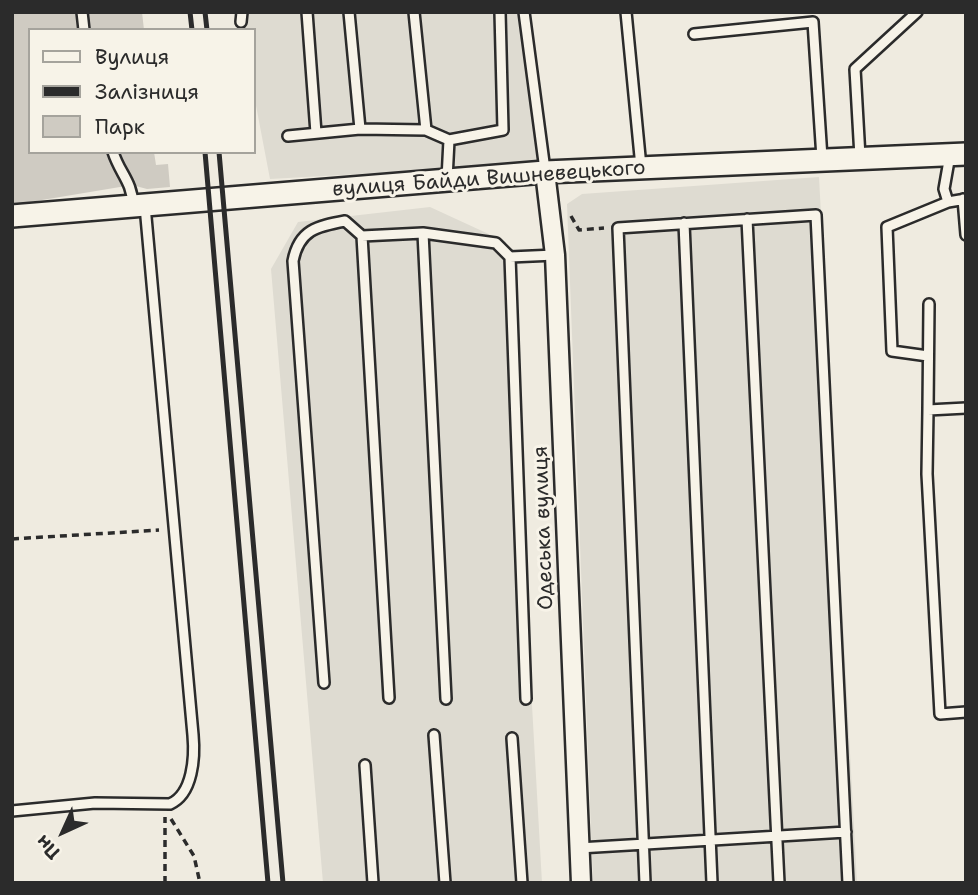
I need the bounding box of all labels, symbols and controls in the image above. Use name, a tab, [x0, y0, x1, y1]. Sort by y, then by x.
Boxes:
legend	[28, 28, 256, 154]
text: Вулиця	[95, 43, 169, 71]
text: Залізниця	[95, 78, 199, 106]
text: Парк	[95, 113, 145, 141]
street label: вулиця Байди Вишневецького	[332, 155, 646, 203]
street label: Одеська вулиця	[529, 446, 559, 610]
north arrow	[28, 797, 98, 867]
text: Пн	[30, 829, 66, 865]

